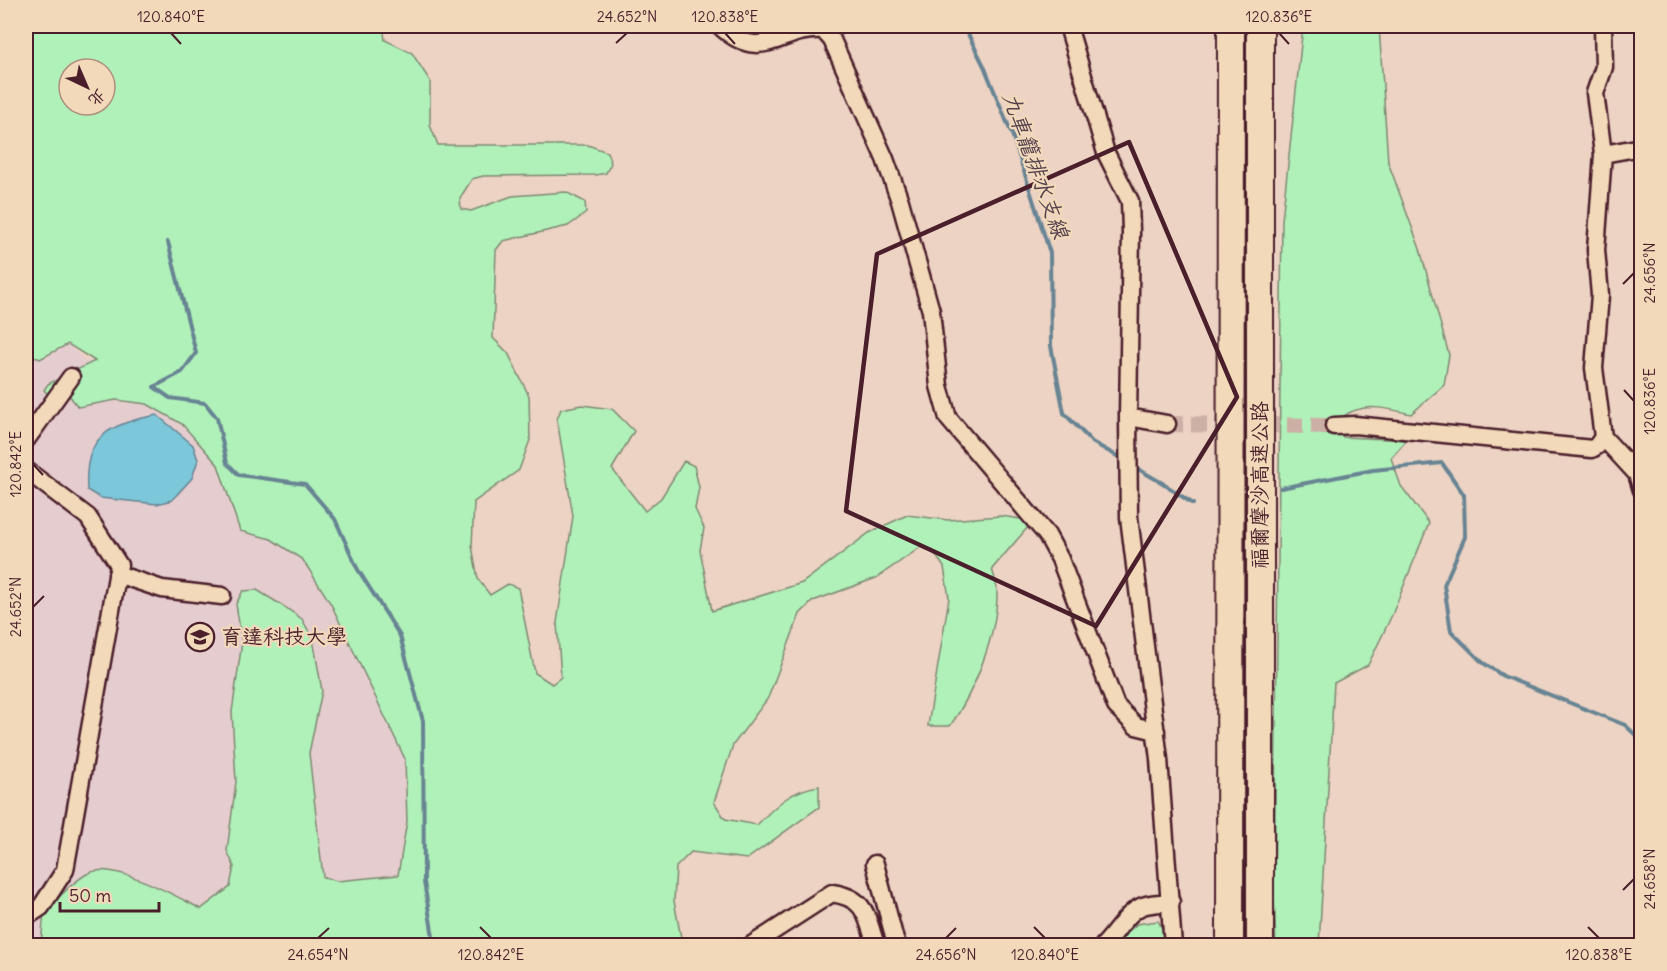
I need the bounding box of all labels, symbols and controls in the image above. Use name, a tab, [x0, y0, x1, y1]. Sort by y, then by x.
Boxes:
text: 120.840°E	[137, 7, 205, 26]
text: 24.652°N	[597, 7, 657, 26]
text: 120.838°E	[692, 7, 759, 26]
text: 120.836°E	[1246, 7, 1313, 26]
north arrow	[57, 57, 117, 117]
text: 北	[85, 85, 110, 111]
water label: 九車籠排水支線	[997, 88, 1076, 243]
text: 24.656°N	[1640, 242, 1659, 304]
text: 120.836°E	[1640, 367, 1659, 434]
street label: 福爾摩沙高速公路	[1246, 401, 1273, 569]
text: 120.842°E	[6, 431, 25, 497]
text: 24.652°N	[6, 577, 25, 637]
school or university icon: 育達科技大學	[184, 621, 216, 653]
place label: 育達科技大學	[221, 623, 347, 650]
text: 24.658°N	[1640, 848, 1659, 910]
scale bar	[60, 875, 159, 913]
text: 50 m	[69, 884, 111, 907]
text: 24.654°N	[287, 945, 349, 964]
text: 120.842°E	[458, 945, 524, 964]
text: 24.656°N	[915, 945, 977, 964]
text: 120.840°E	[1011, 945, 1079, 964]
text: 120.838°E	[1566, 945, 1633, 964]

